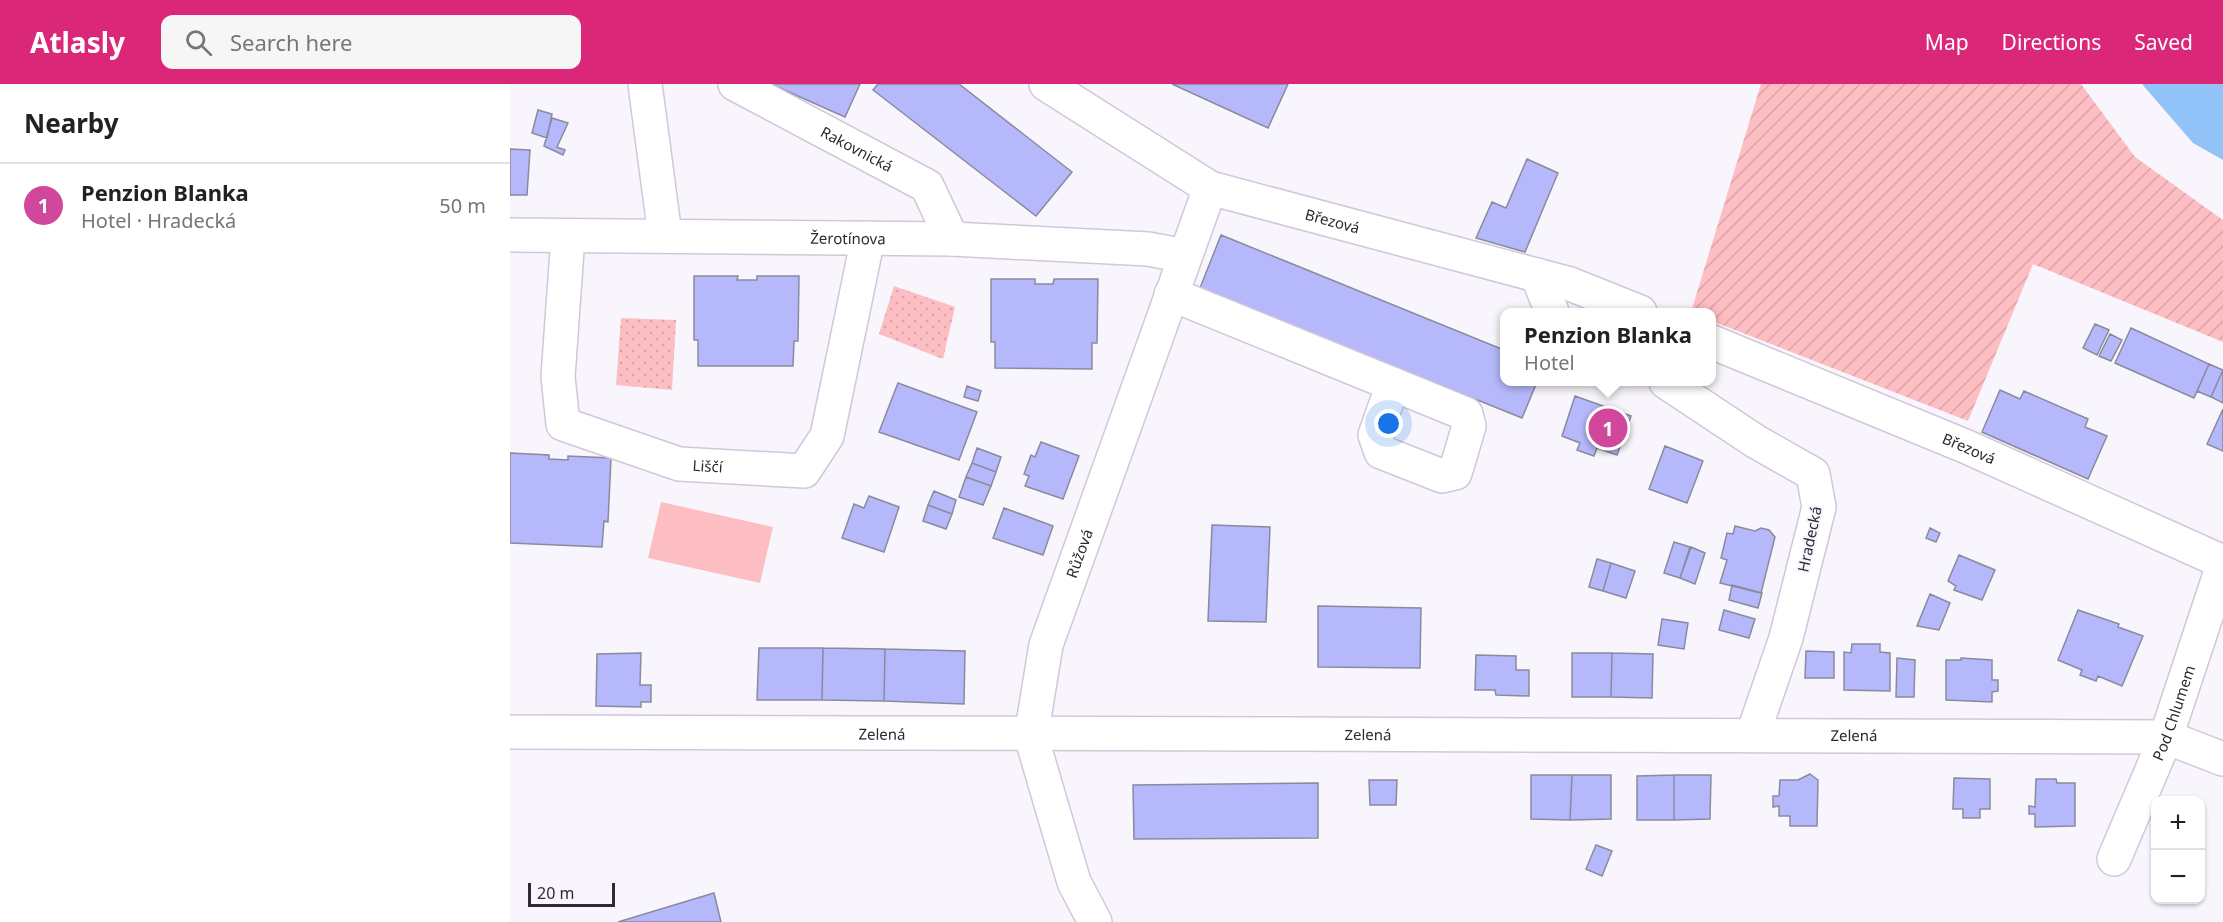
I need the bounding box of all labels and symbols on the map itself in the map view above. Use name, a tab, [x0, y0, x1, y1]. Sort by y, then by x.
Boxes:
street label: Rakovnická	[817, 121, 896, 176]
street label: Březová	[1303, 204, 1362, 238]
street label: Žerotínova	[810, 228, 886, 248]
pin: 1	[1588, 406, 1628, 450]
your location	[1374, 409, 1403, 438]
street label: Březová	[1939, 428, 1999, 468]
street label: Liščí	[692, 455, 724, 476]
street label: Hradecká	[1792, 504, 1826, 574]
street label: Růžová	[1061, 526, 1097, 580]
street label: Pod Chlumem	[2147, 662, 2199, 763]
street label: Zelená	[858, 724, 906, 744]
street label: Zelená	[1344, 724, 1392, 744]
street label: Zelená	[1830, 725, 1878, 745]
scale bar	[528, 880, 615, 908]

